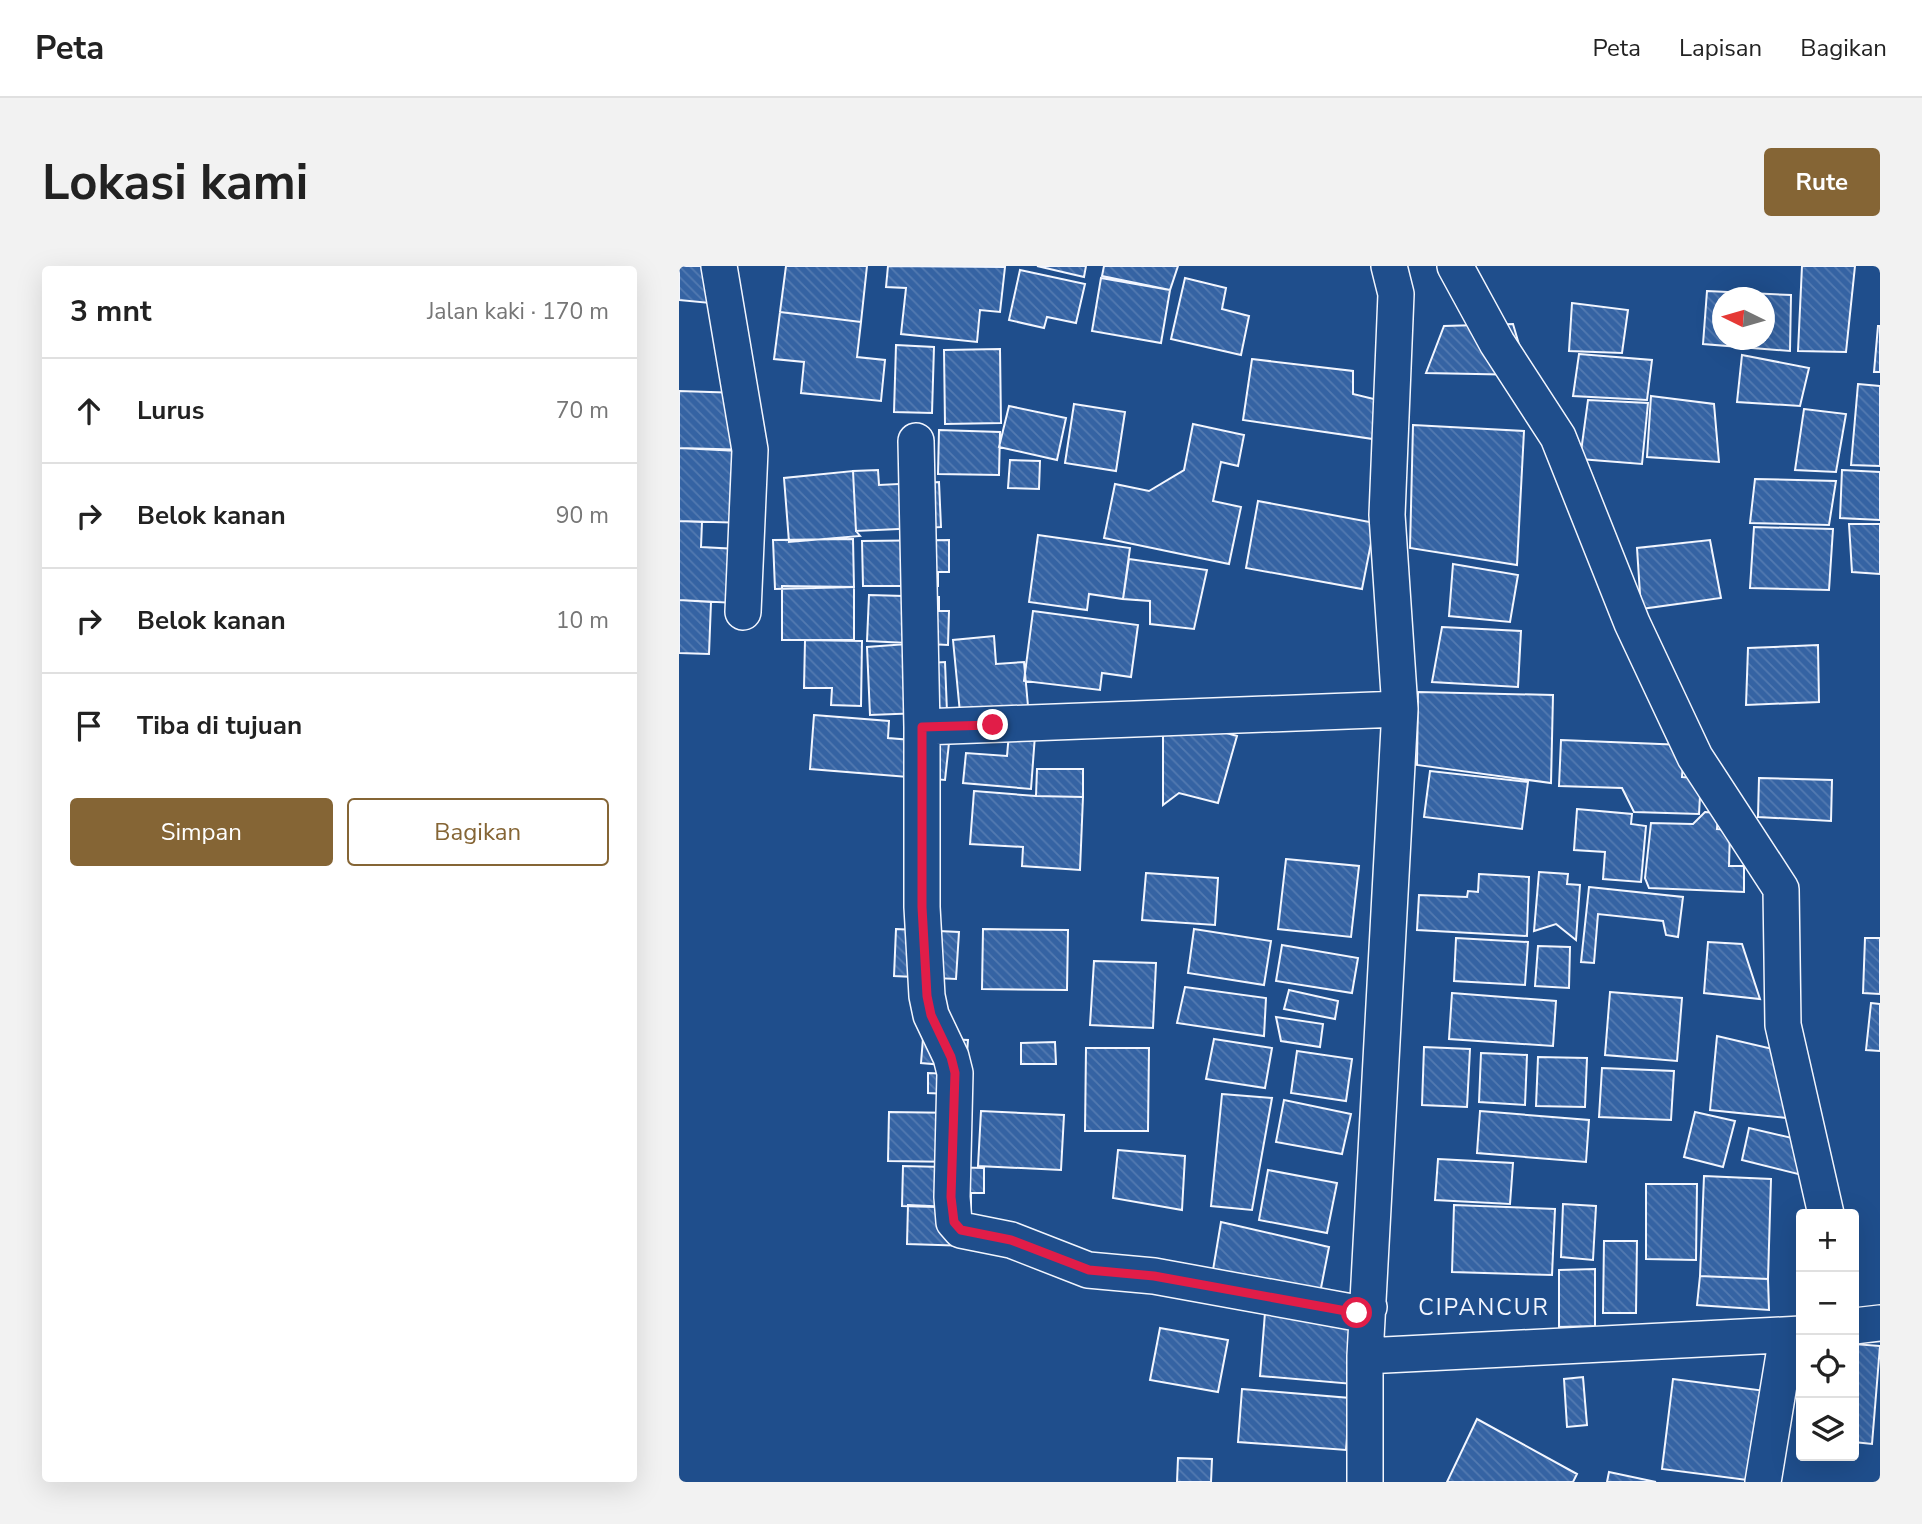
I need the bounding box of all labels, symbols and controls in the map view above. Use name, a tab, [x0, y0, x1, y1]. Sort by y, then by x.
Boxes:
text: Peta	[35, 26, 104, 71]
text: Peta	[1592, 32, 1641, 64]
text: Lapisan	[1679, 32, 1762, 64]
text: Bagikan	[1800, 32, 1887, 64]
button: Rute	[1764, 148, 1880, 216]
text: Lokasi kami	[42, 149, 308, 216]
north arrow	[1712, 287, 1775, 350]
text: 3 mnt	[70, 291, 151, 332]
text: Jalan kaki · 170 m	[427, 296, 609, 327]
icon: ahead	[70, 392, 108, 430]
text: Lurus	[137, 393, 204, 428]
text: 70 m	[556, 395, 609, 426]
icon: right	[70, 497, 108, 535]
text: Belok kanan	[137, 498, 286, 533]
text: 90 m	[556, 500, 609, 531]
icon: right	[70, 602, 108, 640]
text: Belok kanan	[137, 603, 286, 638]
text: 10 m	[556, 605, 609, 636]
icon: arrive	[70, 707, 108, 745]
text: Tiba di tujuan	[137, 708, 302, 743]
route end	[977, 709, 1008, 740]
button: Simpan	[70, 798, 333, 866]
button: Bagikan	[347, 798, 609, 866]
map controls	[1796, 1209, 1859, 1461]
button: +	[1796, 1209, 1859, 1272]
button: −	[1796, 1272, 1859, 1335]
district label: CIPANCUR	[1418, 1292, 1550, 1323]
route start	[1341, 1297, 1372, 1328]
button: locate	[1796, 1335, 1859, 1398]
button: layers	[1796, 1398, 1859, 1461]

